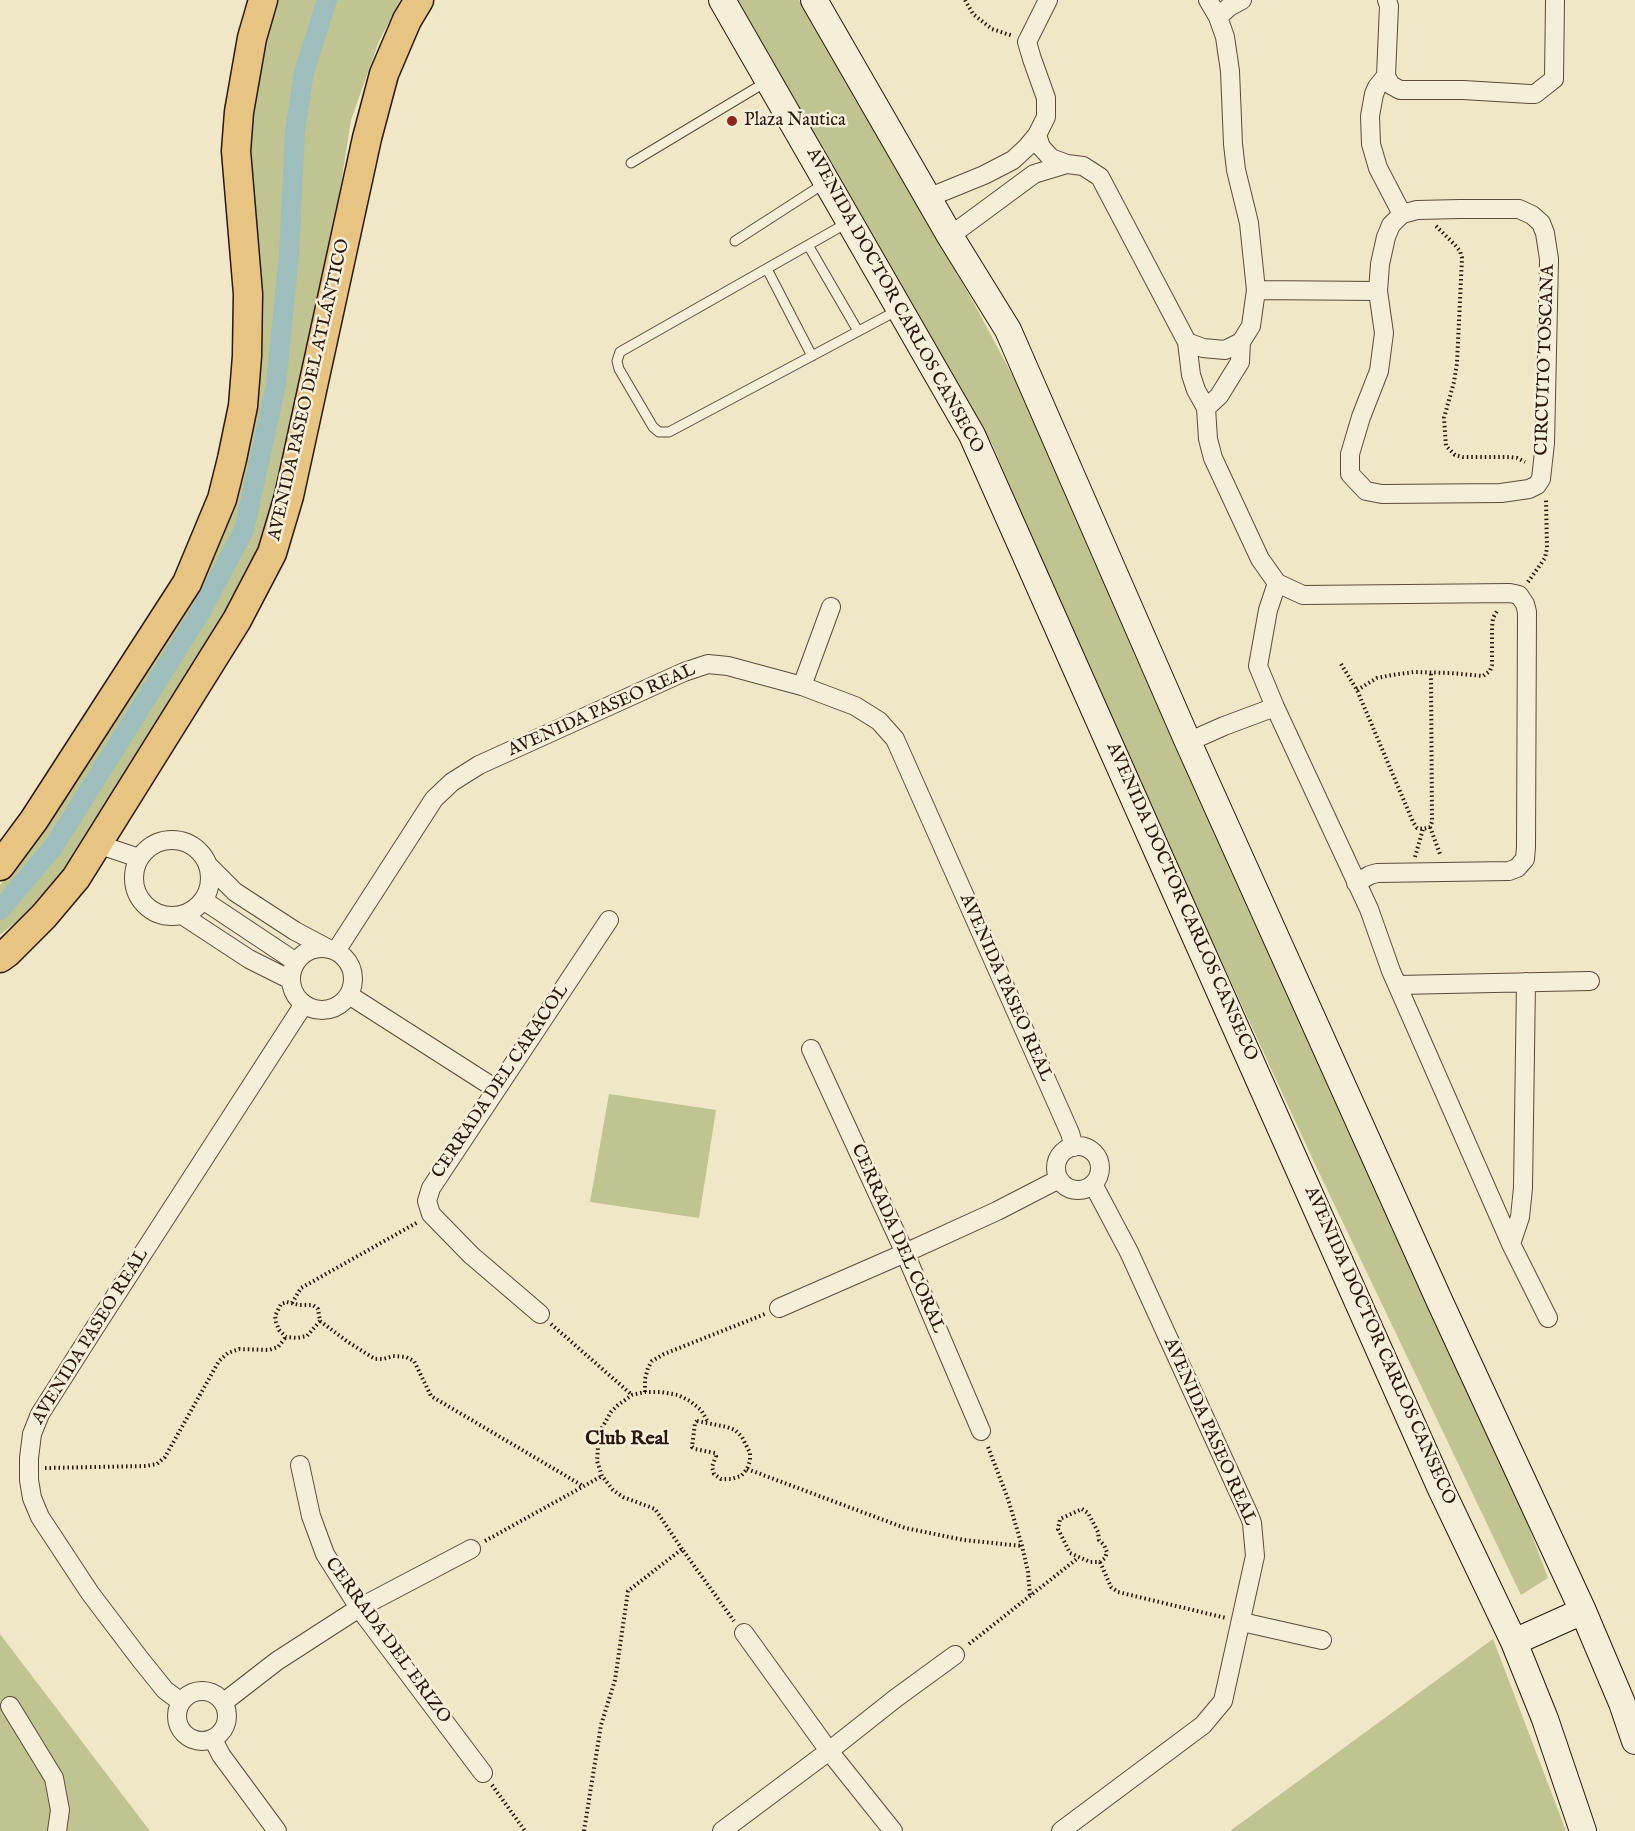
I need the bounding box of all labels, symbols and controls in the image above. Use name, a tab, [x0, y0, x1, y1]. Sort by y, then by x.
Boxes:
place label: Plaza Nautica	[744, 110, 846, 132]
marker: Plaza Nautica	[725, 114, 739, 128]
street label: AVENIDA DOCTOR CARLOS CANSECO	[801, 144, 987, 458]
street label: AVENIDA PASEO DEL ATLÁNTICO	[265, 237, 355, 543]
street label: CIRCUITO TOSCANA	[1532, 264, 1560, 456]
street label: AVENIDA PASEO REAL	[505, 660, 699, 762]
street label: AVENIDA DOCTOR CARLOS CANSECO	[1101, 740, 1261, 1064]
street label: AVENIDA PASEO REAL	[954, 891, 1056, 1085]
street label: CERRADA DEL CARACOL	[428, 981, 574, 1183]
street label: CERRADA DEL CORAL	[846, 1141, 948, 1337]
street label: AVENIDA DOCTOR CARLOS CANSECO	[1299, 1184, 1459, 1508]
street label: AVENIDA PASEO REAL	[28, 1245, 154, 1429]
street label: AVENIDA PASEO REAL	[1158, 1335, 1260, 1529]
district label: Club Real	[585, 1428, 669, 1452]
street label: CERRADA DEL ERIZO	[320, 1554, 454, 1728]

